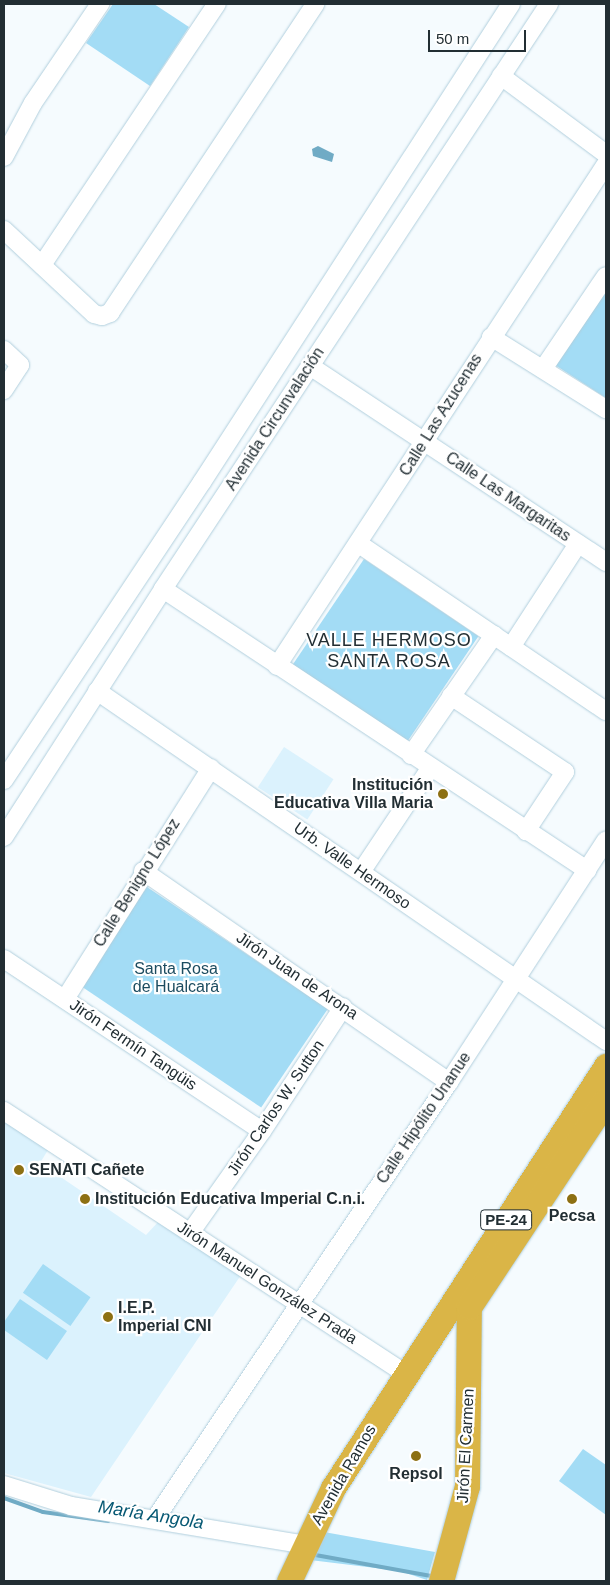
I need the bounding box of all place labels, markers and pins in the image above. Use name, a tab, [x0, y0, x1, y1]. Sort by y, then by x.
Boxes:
place label: Institución Educativa Villa Maria	[274, 775, 433, 813]
marker: Institución Educativa Villa Maria	[437, 788, 449, 800]
place label: SENATI Cañete	[29, 1160, 144, 1180]
marker: SENATI Cañete	[13, 1164, 25, 1176]
place label: Institución Educativa Imperial C.n.i.	[95, 1189, 365, 1209]
marker: Institución Educativa Imperial C.n.i.	[79, 1193, 91, 1205]
marker: Pecsa	[566, 1193, 578, 1205]
place label: Pecsa	[549, 1206, 595, 1226]
place label: I.E.P. Imperial CNI	[118, 1298, 211, 1336]
marker: I.E.P. Imperial CNI	[102, 1311, 114, 1323]
marker: Repsol	[410, 1450, 422, 1462]
place label: Repsol	[389, 1464, 443, 1484]

